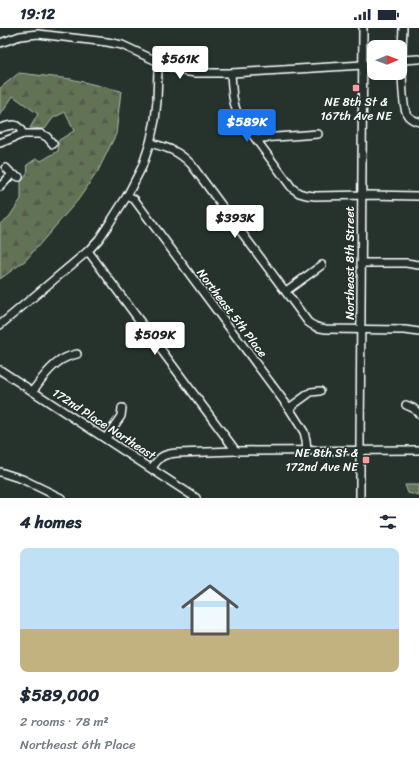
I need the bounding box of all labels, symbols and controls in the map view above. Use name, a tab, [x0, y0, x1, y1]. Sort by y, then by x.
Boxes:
text: 19:12	[20, 1, 55, 27]
north arrow	[367, 40, 407, 80]
map controls	[367, 40, 407, 80]
pin: $561K	[152, 46, 208, 80]
text: $561K	[161, 47, 199, 70]
marker: NE 8th St & 167th Ave NE	[351, 83, 361, 93]
place label: NE 8th St & 167th Ave NE	[320, 91, 393, 127]
pin: $589K	[219, 109, 275, 143]
text: $589K	[227, 110, 267, 133]
pin: $393K	[207, 205, 263, 239]
text: $393K	[216, 206, 254, 229]
street label: Northeast 8th Street	[339, 206, 361, 320]
street label: Northeast 5th Place	[191, 263, 273, 363]
pin: $509K	[127, 322, 183, 356]
text: $509K	[135, 323, 175, 346]
street label: 172nd Place Northeast	[48, 382, 161, 466]
place label: NE 8th St & 172nd Ave NE	[285, 442, 359, 478]
marker: NE 8th St & 172nd Ave NE	[361, 455, 371, 465]
text: 4 homes	[20, 507, 81, 537]
icon: filters	[377, 511, 399, 533]
icon: home	[174, 574, 246, 646]
text: $589,000	[20, 680, 99, 710]
text: 2 rooms · 78 m²	[20, 710, 109, 733]
text: Northeast 6th Place	[20, 733, 136, 756]

